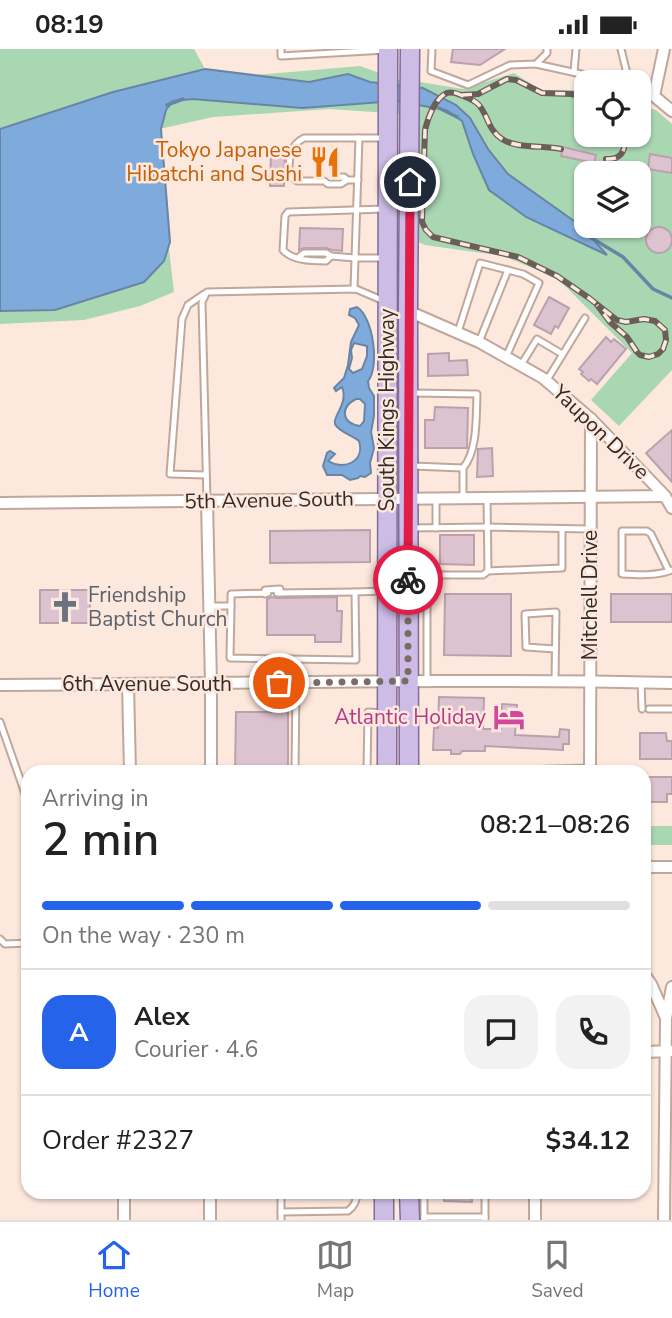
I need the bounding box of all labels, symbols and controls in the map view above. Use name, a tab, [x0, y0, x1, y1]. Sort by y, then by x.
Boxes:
text: 08:19	[35, 7, 104, 42]
map controls	[574, 70, 651, 238]
button: locate	[574, 70, 651, 147]
place label: Tokyo Japanese Hibatchi and Sushi	[126, 136, 302, 188]
restaurant icon: Tokyo Japanese Hibatchi and Sushi	[308, 145, 342, 179]
pin	[380, 152, 440, 212]
button: layers	[574, 161, 651, 238]
icon: home	[391, 163, 429, 201]
street label: South Kings Highway	[373, 308, 401, 512]
street label: Yaupon Drive	[546, 378, 656, 485]
street label: 5th Avenue South	[184, 485, 354, 515]
street label: Mitchell Drive	[576, 530, 604, 660]
courier	[373, 545, 443, 615]
icon: bike	[389, 561, 427, 599]
place label: Friendship Baptist Church	[88, 581, 227, 633]
church icon: Friendship Baptist Church	[48, 590, 82, 624]
pin	[249, 653, 309, 713]
icon: bag	[260, 664, 298, 702]
street label: 6th Avenue South	[62, 670, 232, 698]
hotel icon: Atlantic Holiday	[492, 700, 526, 734]
place label: Atlantic Holiday	[334, 703, 486, 731]
text: Arriving in	[42, 783, 149, 814]
text: 08:21–08:26	[480, 807, 630, 842]
text: 2 min	[42, 808, 159, 871]
text: On the way · 230 m	[42, 920, 245, 951]
button: chat	[464, 995, 538, 1069]
button: phone	[556, 995, 630, 1069]
text: Alex	[134, 999, 190, 1034]
text: A	[69, 1015, 89, 1050]
text: Courier · 4.6	[134, 1034, 258, 1065]
text: Order #2327	[42, 1123, 194, 1158]
text: $34.12	[546, 1123, 630, 1158]
tab: Home	[88, 1236, 140, 1304]
tab: Map	[316, 1236, 354, 1304]
tab: Saved	[531, 1236, 584, 1304]

